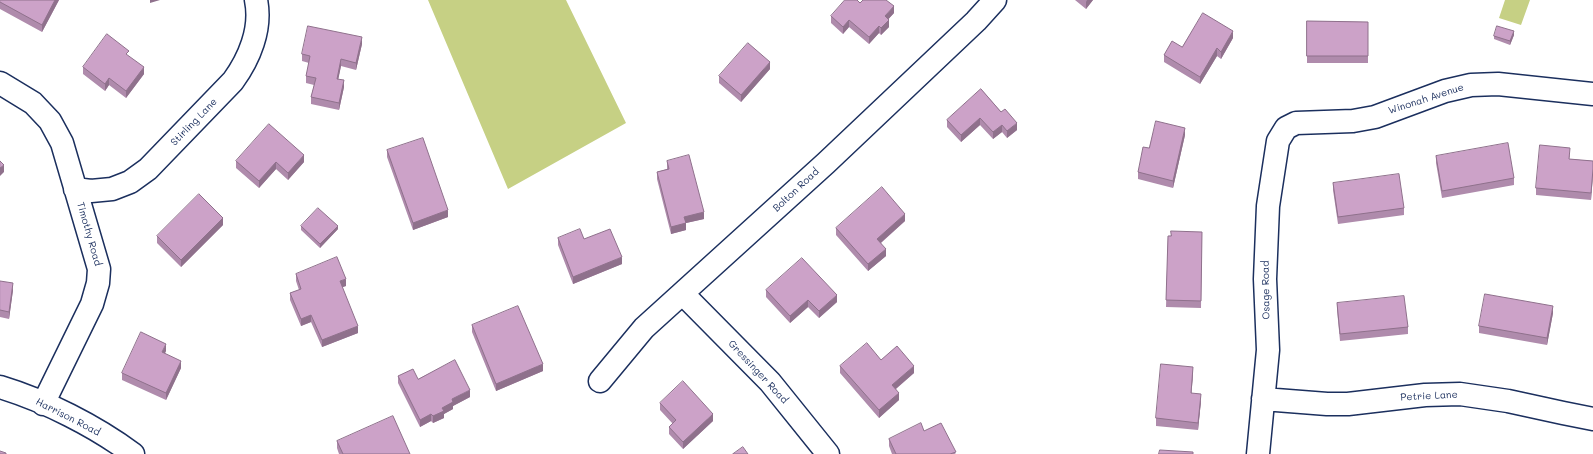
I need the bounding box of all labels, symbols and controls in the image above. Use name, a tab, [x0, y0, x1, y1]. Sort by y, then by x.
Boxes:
street label: Winonah Avenue	[1387, 81, 1465, 117]
street label: Stirling Lane	[168, 96, 220, 148]
street label: Bolton Road	[770, 166, 822, 214]
street label: Timothy Road	[74, 201, 104, 267]
street label: Osage Road	[1259, 260, 1273, 320]
street label: Gressinger Road	[726, 338, 790, 406]
street label: Petrie Lane	[1400, 389, 1458, 403]
street label: Harrison Road	[34, 396, 102, 438]

